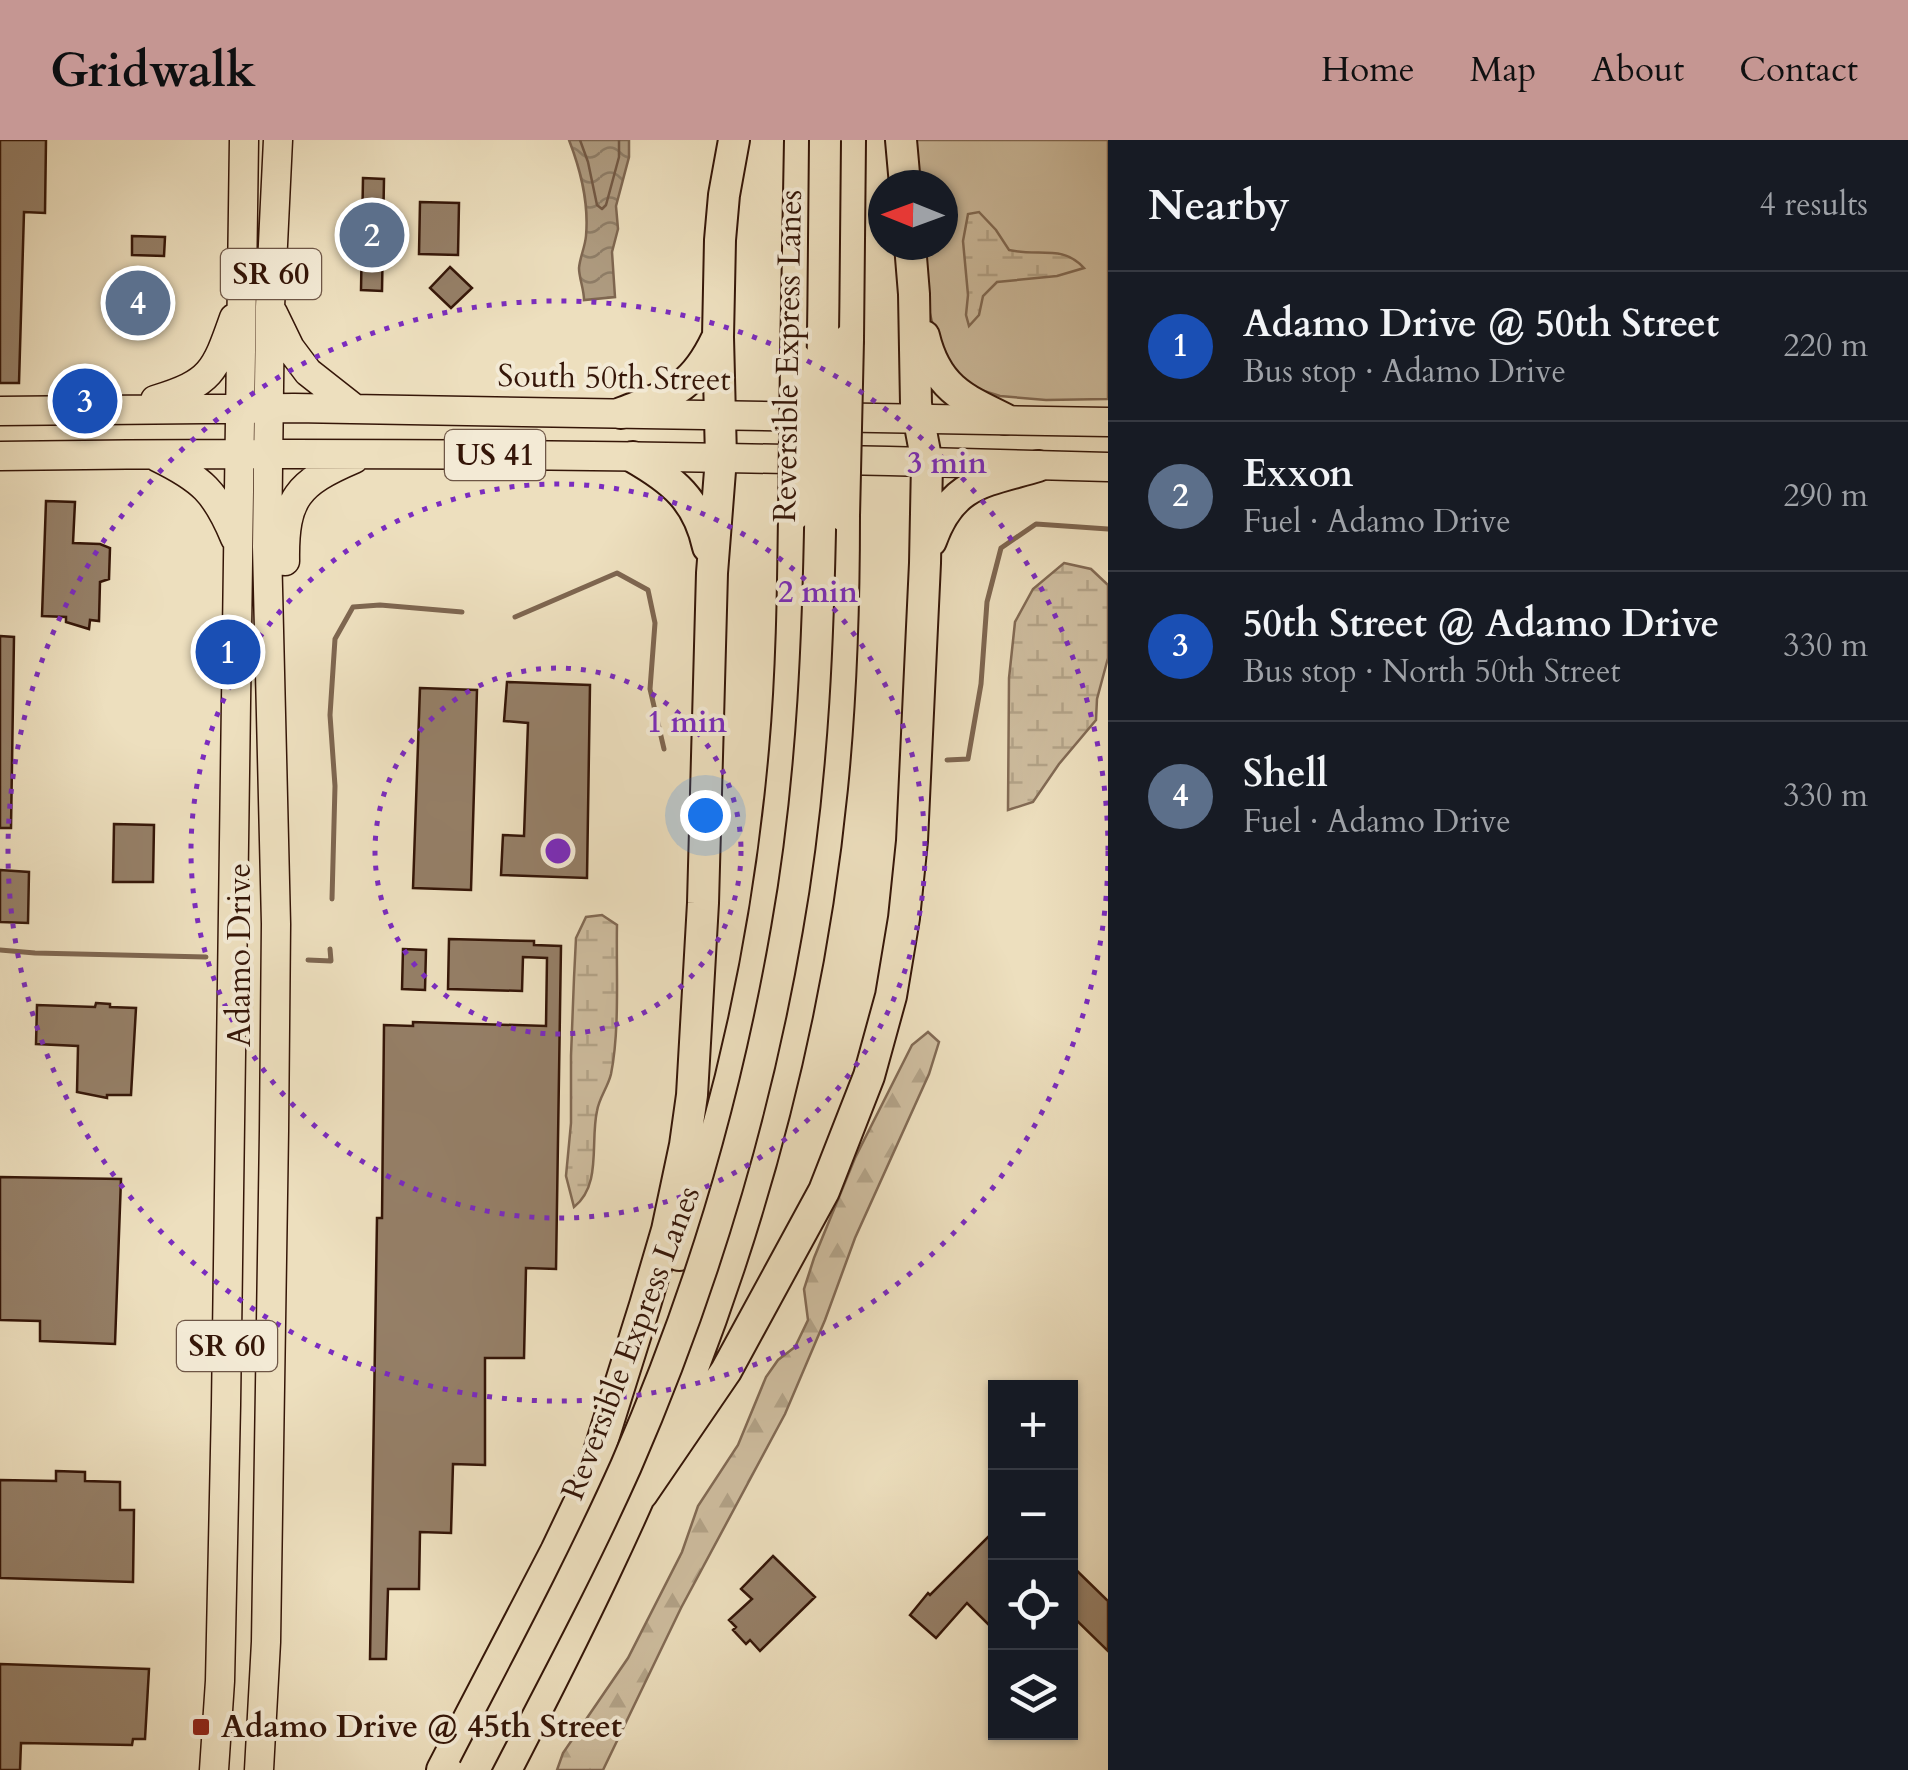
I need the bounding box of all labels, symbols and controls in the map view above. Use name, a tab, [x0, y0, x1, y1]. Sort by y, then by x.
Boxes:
text: Gridwalk	[50, 38, 256, 103]
text: Home	[1321, 46, 1415, 94]
text: Map	[1470, 46, 1536, 94]
text: About	[1591, 46, 1684, 94]
text: Contact	[1739, 46, 1858, 94]
north arrow	[868, 170, 958, 260]
text: Nearby	[1148, 177, 1290, 234]
text: 4 results	[1760, 183, 1868, 227]
street label: Reversible Express Lanes	[763, 189, 813, 523]
pin: 2	[340, 198, 404, 272]
road number: SR 60	[221, 249, 321, 299]
pin: 4	[106, 266, 170, 340]
text: Adamo Drive @ 50th Street	[1243, 298, 1719, 350]
text: 1	[1172, 324, 1189, 368]
text: 220 m	[1783, 324, 1868, 368]
text: Bus stop · Adamo Drive	[1243, 350, 1566, 394]
street label: South 50th Street	[497, 354, 731, 402]
pin: 3	[52, 364, 118, 438]
road number: US 41	[445, 430, 545, 480]
text: 3 min	[907, 443, 987, 484]
text: Exxon	[1243, 448, 1353, 500]
text: 2	[1172, 474, 1189, 518]
text: 290 m	[1783, 474, 1868, 518]
text: Fuel · Adamo Drive	[1243, 500, 1511, 544]
text: 2 min	[778, 572, 858, 613]
text: 50th Street @ Adamo Drive	[1243, 598, 1719, 650]
pin: 1	[196, 614, 260, 690]
text: 3	[1172, 624, 1189, 668]
text: 330 m	[1783, 624, 1868, 668]
text: Bus stop · North 50th Street	[1243, 650, 1621, 694]
text: 1 min	[647, 702, 727, 743]
text: Shell	[1243, 748, 1328, 800]
text: 4	[1172, 774, 1189, 818]
text: 330 m	[1783, 774, 1868, 818]
your location	[680, 790, 731, 841]
text: Fuel · Adamo Drive	[1243, 800, 1511, 844]
centre of rings	[540, 833, 576, 869]
street label: Adamo Drive	[218, 863, 262, 1047]
street label: Reversible Express Lanes	[551, 1180, 711, 1506]
road number: SR 60	[177, 1321, 277, 1371]
map controls	[988, 1380, 1078, 1740]
button: +	[988, 1380, 1078, 1470]
button: −	[988, 1470, 1078, 1560]
button: locate	[988, 1560, 1078, 1650]
button: layers	[988, 1650, 1078, 1740]
place label: Adamo Drive @ 45th Street	[221, 1705, 622, 1749]
marker: Adamo Drive @ 45th Street	[190, 1716, 212, 1738]

